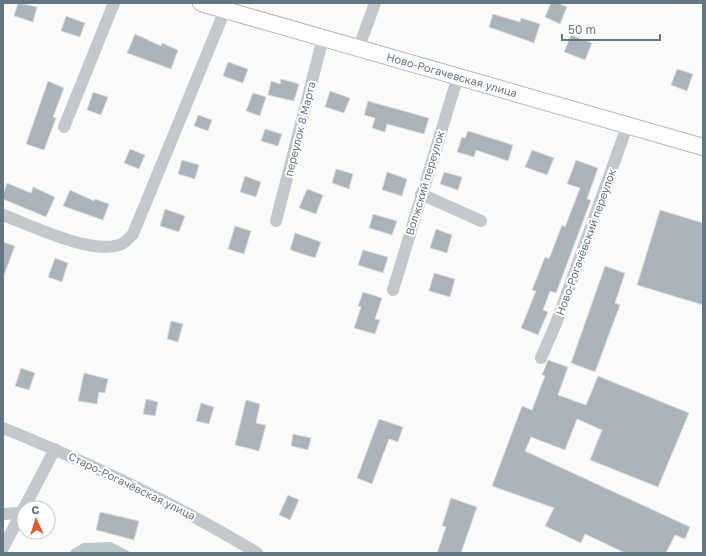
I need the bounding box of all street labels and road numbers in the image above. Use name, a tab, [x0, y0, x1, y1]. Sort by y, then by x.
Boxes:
street label: Ново-Рогачевская улица	[385, 50, 519, 99]
street label: переулок 8 Марта	[281, 80, 318, 178]
street label: Волжский переулок	[402, 128, 447, 237]
street label: Ново-Рогачёвский переулок	[553, 166, 618, 317]
street label: Старо-Рогачёвская улица	[67, 449, 198, 522]

